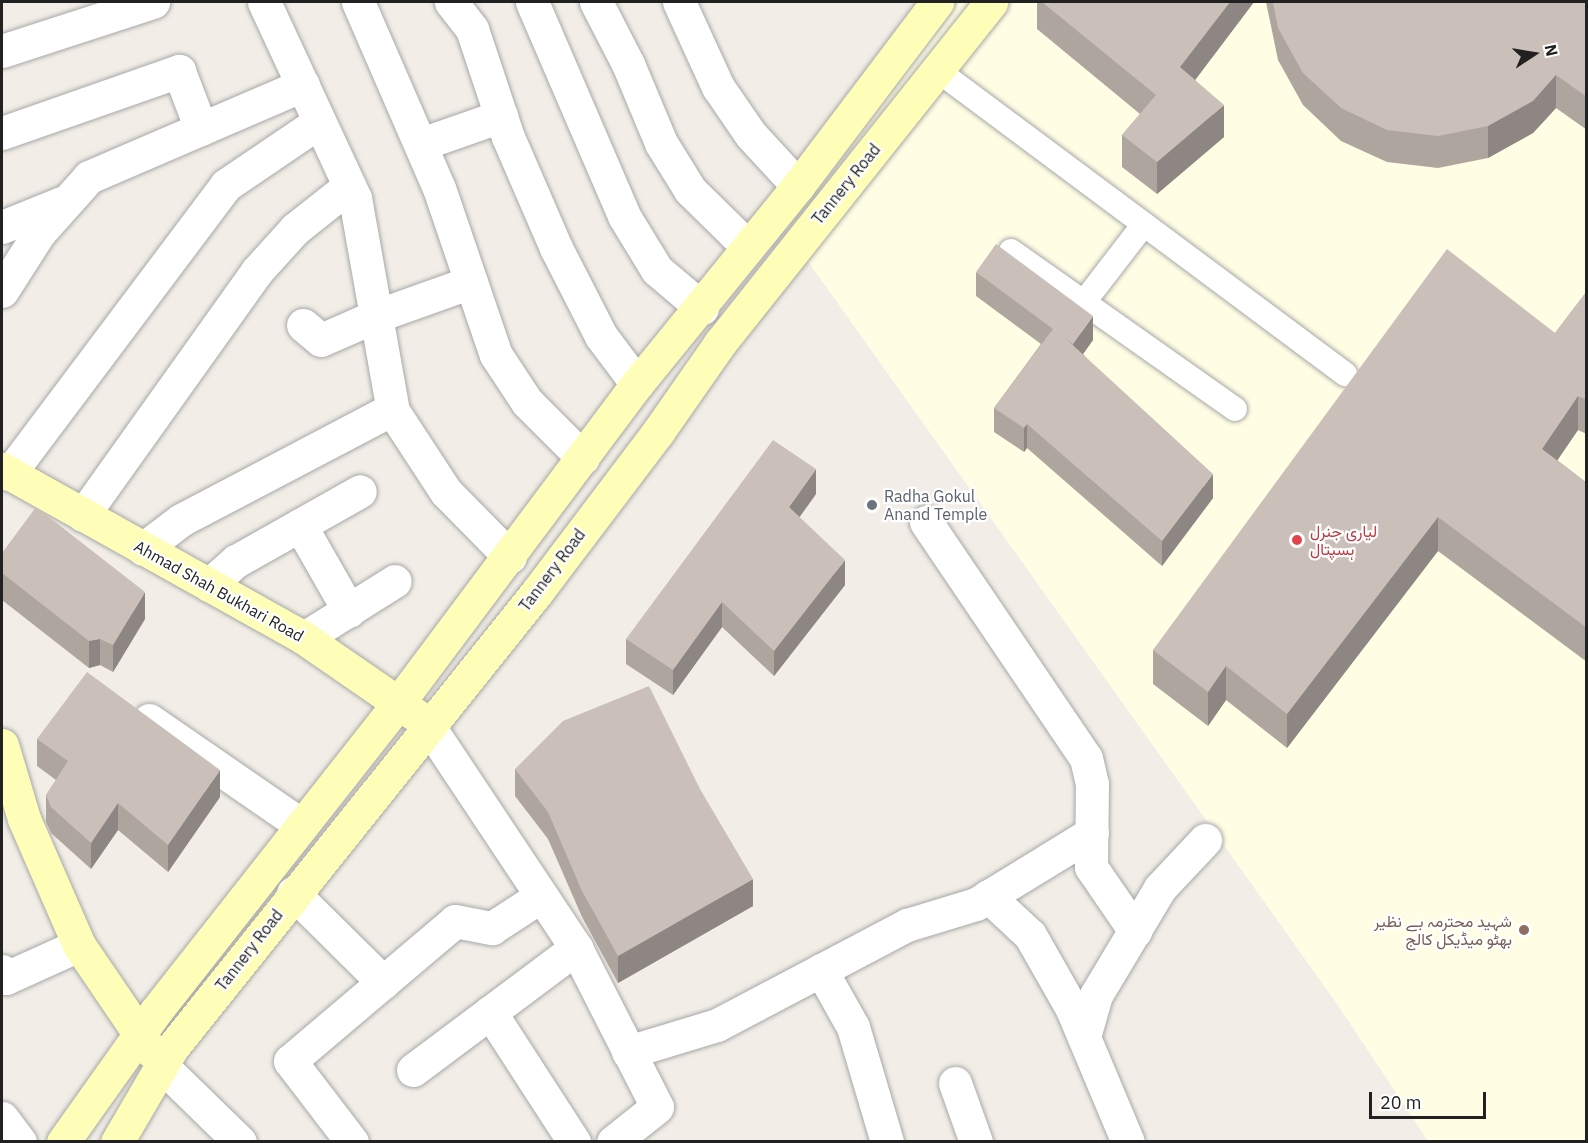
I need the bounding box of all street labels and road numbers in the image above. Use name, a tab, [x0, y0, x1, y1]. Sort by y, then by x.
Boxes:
street label: Tannery Road	[808, 140, 884, 228]
street label: Tannery Road	[515, 525, 589, 615]
street label: Ahmad Shah Bukhari Road	[131, 536, 307, 646]
street label: Tannery Road	[211, 905, 287, 995]

